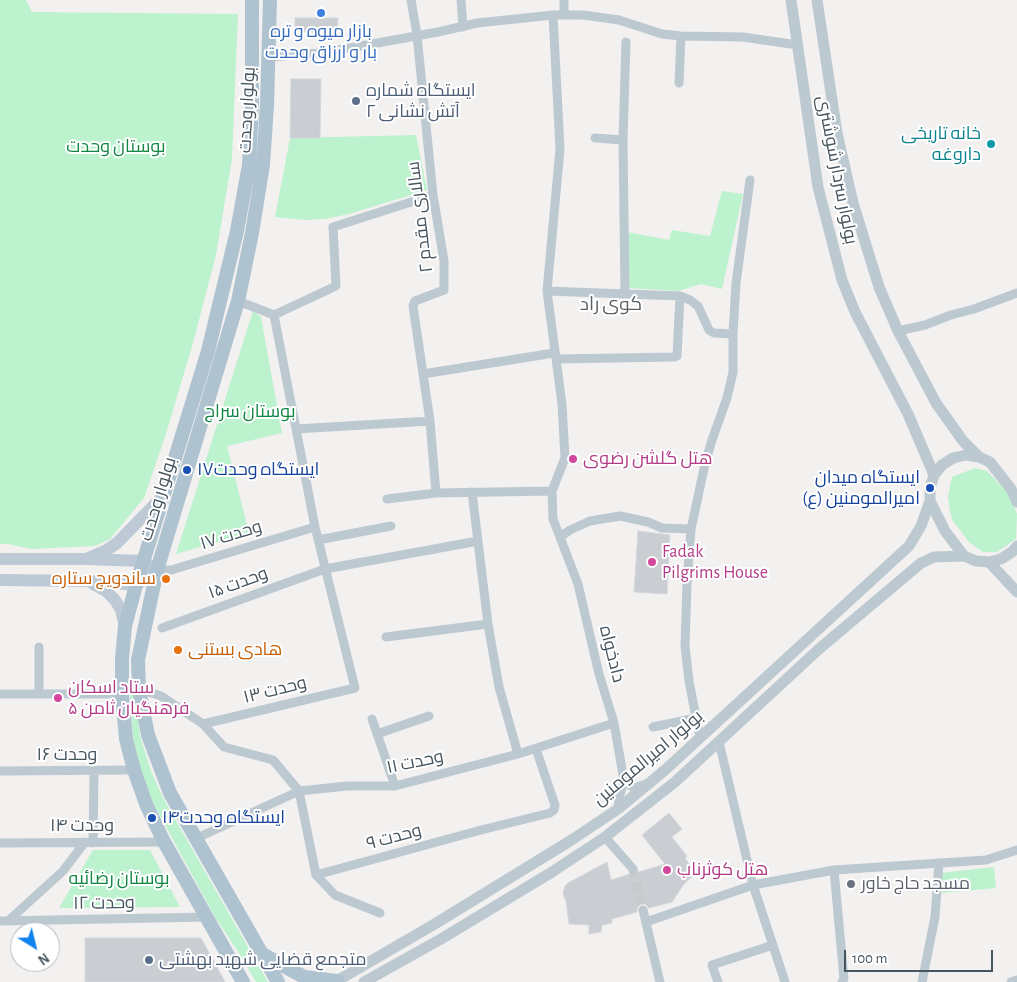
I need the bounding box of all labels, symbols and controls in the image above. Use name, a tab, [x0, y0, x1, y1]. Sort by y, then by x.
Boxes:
marker: بازار میوه و تره بار و ارزاق وحدت	[315, 7, 327, 19]
place label: بازار میوه و تره بار و ارزاق وحدت	[265, 21, 377, 64]
street label: بولوار وحدت	[234, 66, 260, 154]
place label: ایستگاه شماره ۲ آتش نشانی	[366, 80, 476, 122]
street label: بولوار سردار شوشتری	[812, 94, 862, 246]
marker: ایستگاه شماره ۲ آتش نشانی	[350, 95, 362, 107]
place label: خانه تاریخی داروغه	[901, 123, 981, 166]
park label: بوستان وحدت	[66, 136, 166, 158]
marker: خانه تاریخی داروغه	[985, 138, 997, 150]
street label: سالاری مقدم ۲	[402, 160, 438, 274]
district label: کوی راد	[580, 293, 642, 315]
park label: بوستان سراج	[205, 401, 295, 423]
place label: هتل گلشن رضوی	[583, 448, 713, 470]
marker: هتل گلشن رضوی	[567, 453, 579, 465]
street label: بولوار وحدت	[135, 454, 181, 544]
place label: ایستگاه وحدت۱۷	[197, 459, 319, 481]
marker: ایستگاه وحدت۱۷	[181, 464, 193, 476]
place label: ایستگاه میدان امیرالمومنین (ع)	[802, 467, 920, 509]
marker: ایستگاه میدان امیرالمومنین (ع)	[924, 482, 936, 494]
street label: وحدت ۱۷	[198, 515, 264, 555]
place label: Fadak Pilgrims House	[662, 541, 768, 584]
marker: Fadak Pilgrims House	[646, 556, 658, 568]
street label: وحدت ۱۵	[205, 562, 271, 604]
place label: ساندویچ ستاره	[52, 568, 156, 590]
marker: ساندویچ ستاره	[160, 573, 172, 585]
street label: دادخواه	[595, 623, 629, 685]
place label: هادی بستنی	[188, 639, 282, 661]
marker: هادی بستنی	[172, 644, 184, 656]
street label: وحدت ۱۳	[241, 672, 309, 708]
place label: ستاد اسکان فرهنگیان ثامن ۵	[68, 677, 189, 720]
marker: ستاد اسکان فرهنگیان ثامن ۵	[52, 692, 64, 704]
street label: بولوار امیرالمومنین	[588, 706, 708, 810]
street label: وحدت ۱۶	[37, 744, 97, 766]
street label: وحدت ۱۱	[385, 745, 445, 779]
place label: ایستگاه وحدت۱۴	[162, 807, 285, 829]
marker: ایستگاه وحدت۱۴	[146, 812, 158, 824]
street label: وحدت ۱۴	[50, 815, 114, 837]
street label: وحدت ۹	[364, 819, 424, 855]
place label: هتل کوثرناب	[677, 859, 768, 881]
marker: هتل کوثرناب	[661, 864, 673, 876]
park label: بوستان رضائیه	[69, 868, 169, 890]
place label: مسجد حاج خاور	[861, 873, 970, 895]
marker: مسجد حاج خاور	[845, 878, 857, 890]
street label: وحدت ۱۲	[73, 892, 135, 914]
north arrow	[10, 922, 60, 972]
scale bar	[847, 940, 996, 972]
place label: متجمع قضایی شهید بهشتی	[159, 949, 366, 971]
text: N	[35, 950, 51, 967]
text: 100 m	[852, 951, 887, 966]
marker: متجمع قضایی شهید بهشتی	[143, 954, 155, 966]

